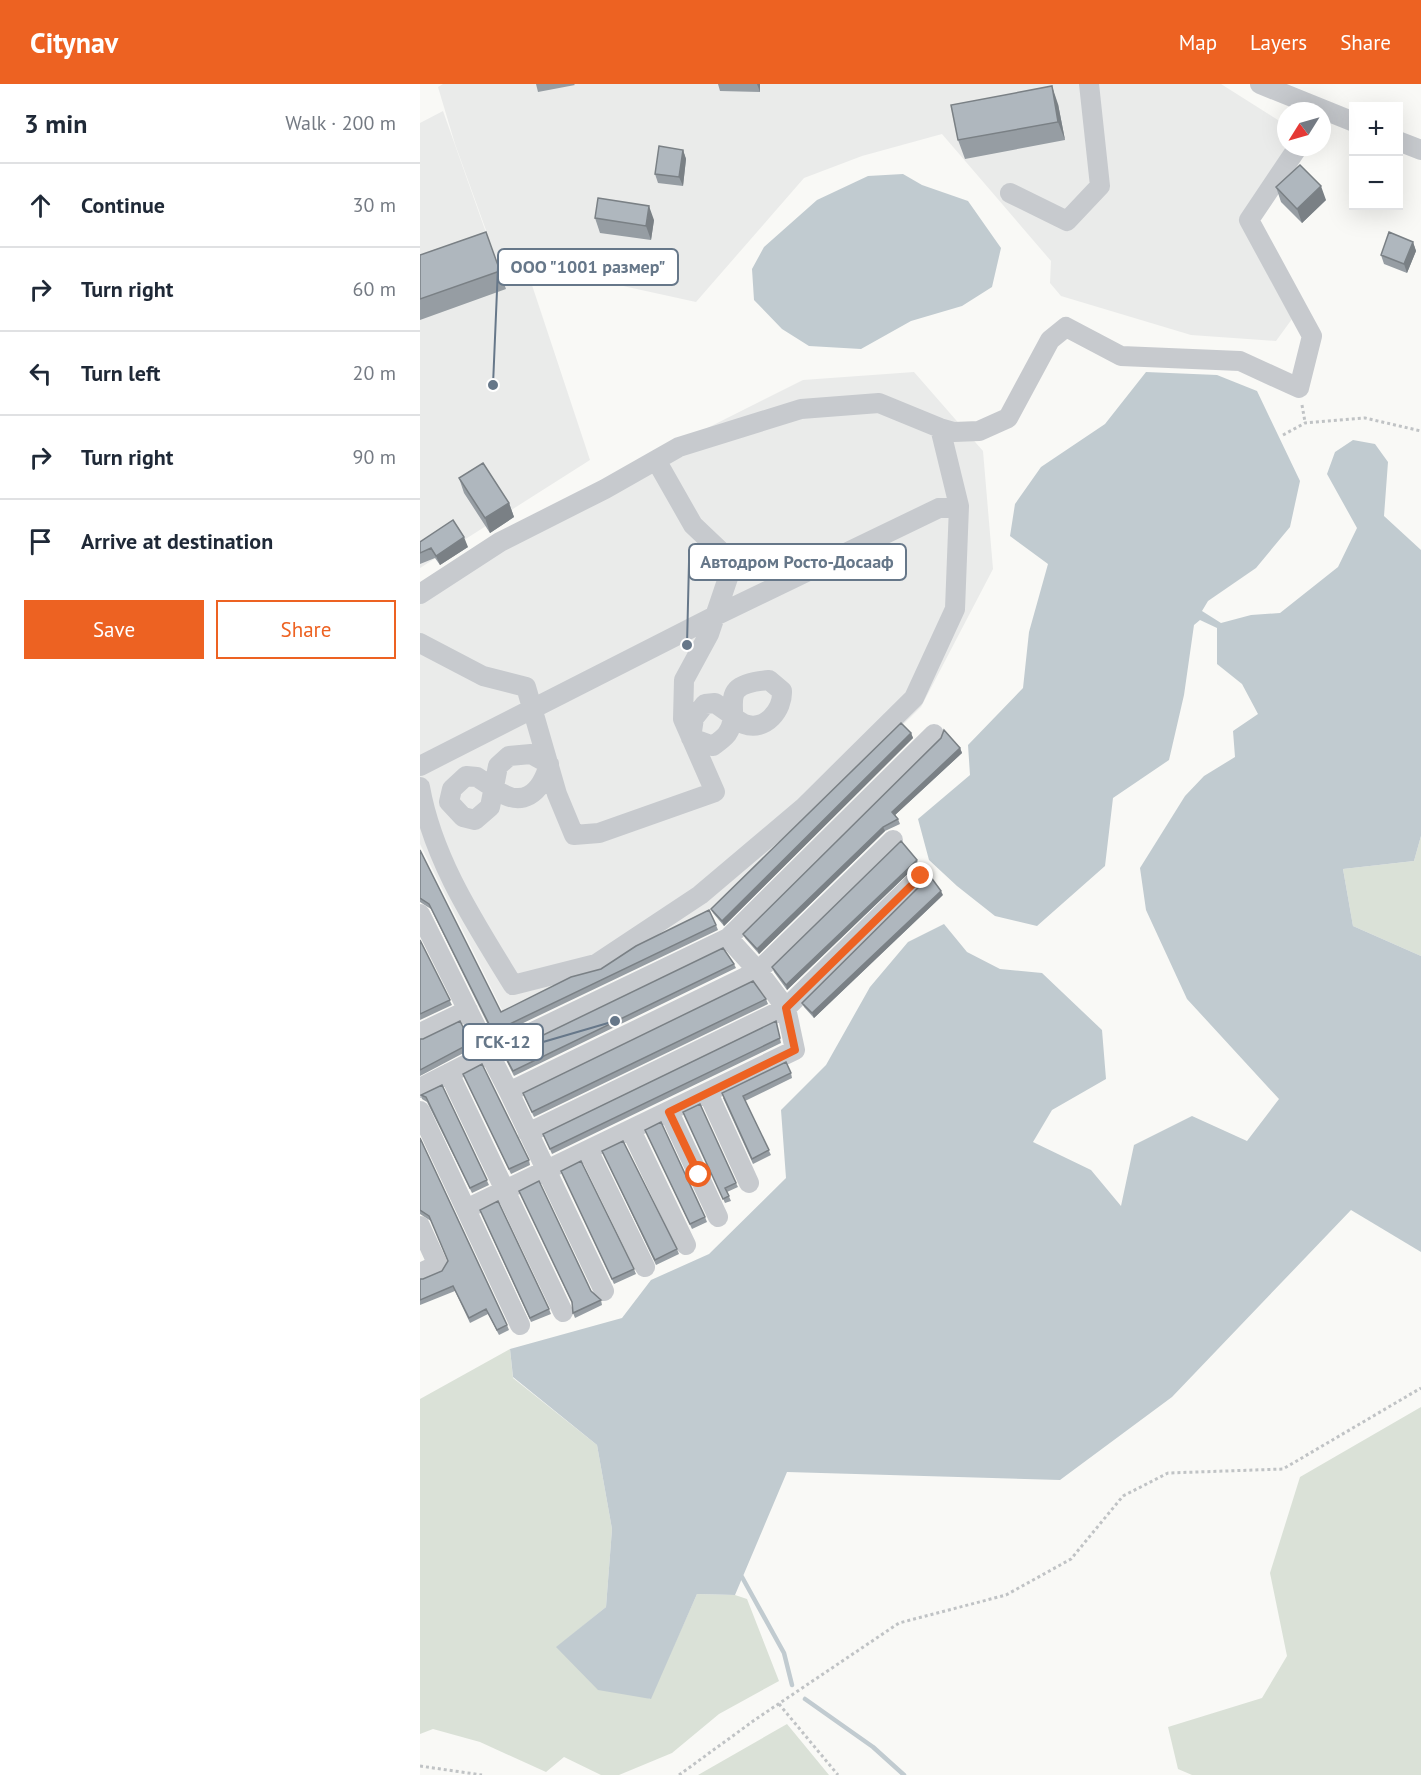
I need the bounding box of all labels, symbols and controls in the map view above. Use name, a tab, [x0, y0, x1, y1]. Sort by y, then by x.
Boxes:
text: Citynav	[30, 24, 118, 61]
text: Map	[1179, 29, 1217, 56]
text: Layers	[1250, 29, 1307, 56]
text: Share	[1340, 29, 1391, 56]
north arrow	[1277, 102, 1331, 156]
map controls	[1349, 102, 1403, 210]
button: +	[1349, 102, 1403, 156]
text: 3 min	[24, 107, 87, 140]
text: Walk · 200 m	[285, 110, 396, 136]
button: −	[1349, 156, 1403, 210]
icon: ahead	[24, 189, 57, 222]
text: Continue	[81, 191, 165, 219]
text: 30 m	[353, 192, 396, 218]
callout: ООО "1001 размер"	[498, 249, 678, 285]
text: ООО "1001 размер"	[511, 255, 665, 278]
icon: right	[24, 273, 57, 306]
text: Turn right	[81, 275, 173, 303]
text: 60 m	[353, 276, 396, 302]
icon: left	[24, 357, 57, 390]
text: Turn left	[81, 359, 161, 387]
text: 20 m	[353, 360, 396, 386]
icon: right	[24, 441, 57, 474]
text: Turn right	[81, 443, 173, 471]
text: 90 m	[353, 444, 396, 470]
icon: arrive	[24, 525, 57, 558]
text: Arrive at destination	[81, 527, 273, 555]
callout: Автодром Росто-Досааф	[689, 544, 906, 580]
text: Автодром Росто-Досааф	[700, 550, 894, 573]
button: Save	[24, 600, 204, 659]
button: Share	[216, 600, 396, 659]
route end	[907, 862, 933, 888]
callout: ГСК-12	[463, 1024, 543, 1060]
text: ГСК-12	[475, 1030, 531, 1053]
route start	[685, 1161, 711, 1187]

